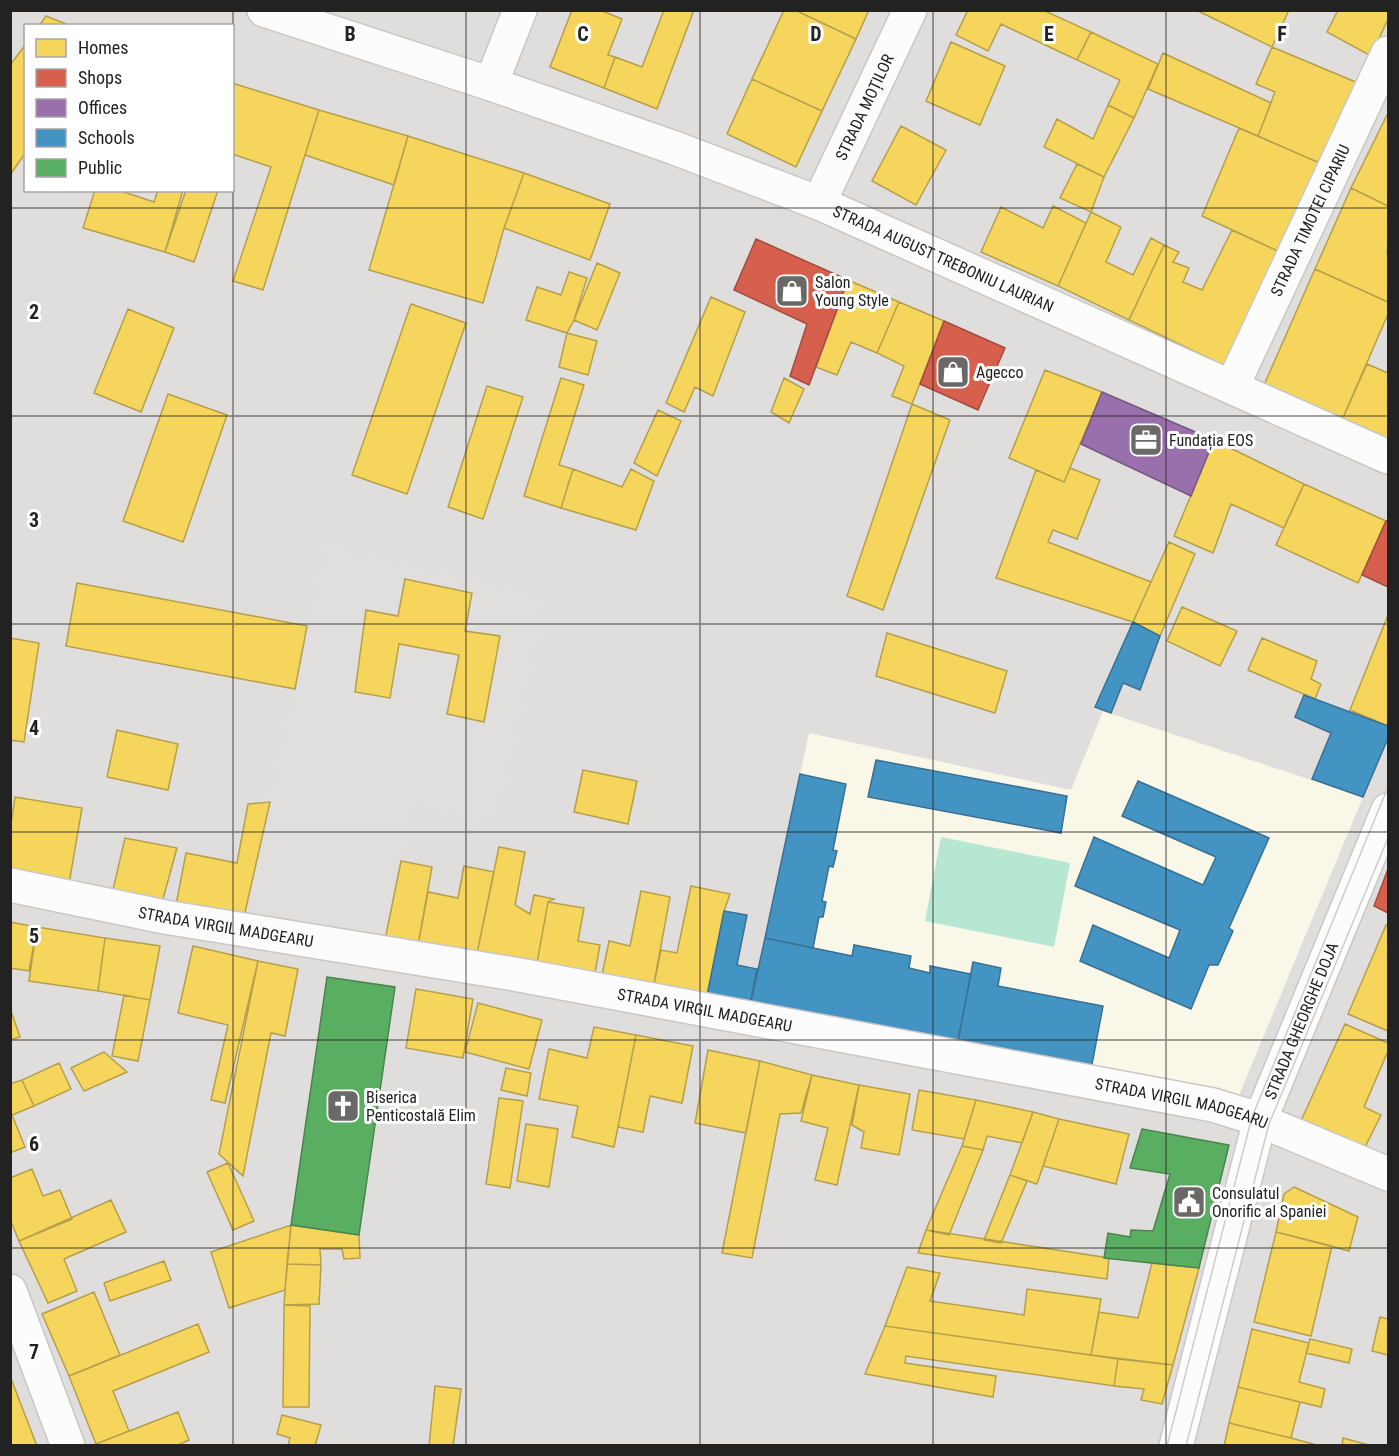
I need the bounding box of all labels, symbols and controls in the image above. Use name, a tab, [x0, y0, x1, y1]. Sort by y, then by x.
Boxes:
text: B	[344, 22, 356, 46]
text: C	[577, 22, 589, 46]
text: D	[810, 22, 822, 46]
text: E	[1044, 22, 1054, 46]
text: F	[1277, 22, 1287, 46]
legend	[24, 24, 234, 192]
text: Homes	[78, 37, 128, 58]
street label: STRADA MOȚILOR	[831, 50, 898, 163]
text: Shops	[78, 67, 122, 88]
text: Offices	[78, 97, 127, 118]
text: Schools	[78, 127, 135, 148]
street label: STRADA TIMOTEI CIPARIU	[1266, 141, 1353, 299]
text: Public	[78, 157, 122, 178]
street label: STRADA AUGUST TREBONIU LAURIAN	[830, 201, 1057, 316]
shop icon: Salon Young Style	[774, 273, 810, 309]
place label: Salon Young Style	[815, 273, 889, 310]
text: 2	[29, 300, 39, 324]
shop icon: Agecco	[935, 354, 971, 390]
place label: Agecco	[976, 363, 1023, 382]
office icon: Fundația EOS	[1128, 422, 1164, 458]
place label: Fundația EOS	[1169, 431, 1253, 451]
text: 3	[29, 508, 39, 532]
text: 4	[29, 716, 39, 740]
street label: STRADA VIRGIL MADGEARU	[137, 902, 315, 951]
text: 5	[29, 924, 39, 948]
street label: STRADA GHEORGHE DOJA	[1260, 939, 1342, 1102]
street label: STRADA VIRGIL MADGEARU	[616, 984, 794, 1035]
street label: STRADA VIRGIL MADGEARU	[1094, 1074, 1271, 1132]
church icon: Biserica Penticostală Elim	[325, 1088, 361, 1124]
place label: Biserica Penticostală Elim	[366, 1088, 476, 1125]
text: 6	[29, 1132, 39, 1156]
public building icon: Consulatul Onorific al Spaniei	[1171, 1184, 1207, 1220]
place label: Consulatul Onorific al Spaniei	[1212, 1184, 1326, 1221]
text: 7	[29, 1340, 39, 1364]

